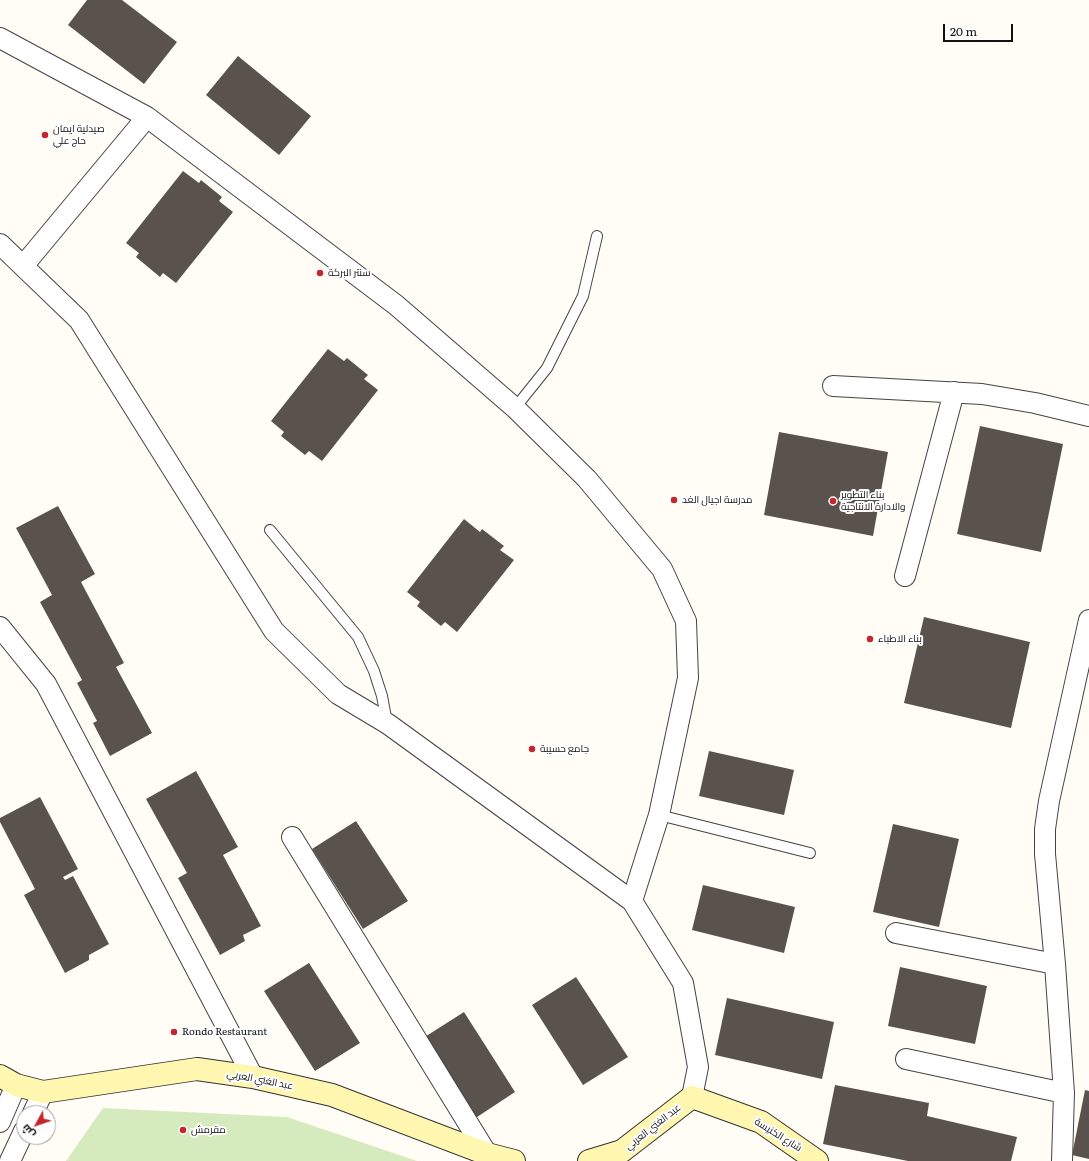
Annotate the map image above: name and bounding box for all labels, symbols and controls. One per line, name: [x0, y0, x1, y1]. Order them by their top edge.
scale bar: [945, 16, 1015, 42]
text: 20 m: [950, 22, 977, 40]
place label: صيدلية ايمان حاج علي: [53, 123, 105, 146]
marker: صيدلية ايمان حاج علي: [40, 130, 50, 140]
place label: سنتر البركة: [328, 267, 371, 279]
marker: سنتر البركة: [315, 268, 325, 278]
place label: بناء التطوير والادارة الانتاجية: [841, 489, 906, 512]
place label: مدرسة اجيال الغد: [682, 494, 752, 506]
marker: مدرسة اجيال الغد: [669, 495, 679, 505]
marker: بناء التطوير والادارة الانتاجية: [828, 496, 838, 506]
place label: بناء الاطباء: [878, 633, 922, 645]
marker: بناء الاطباء: [865, 634, 875, 644]
place label: جامع حسيبة: [540, 743, 589, 755]
marker: جامع حسيبة: [527, 744, 537, 754]
place label: Rondo Restaurant: [182, 1026, 267, 1038]
marker: Rondo Restaurant: [169, 1027, 179, 1037]
street label: عبد الغني العربي: [226, 1068, 294, 1092]
street label: عبد الغني العربي: [623, 1102, 683, 1152]
north arrow: [16, 1105, 56, 1145]
street label: شارع الكنيسة: [752, 1116, 804, 1154]
text: ش: [17, 1122, 38, 1143]
place label: مقرمش: [191, 1124, 226, 1136]
marker: مقرمش: [178, 1125, 188, 1135]

